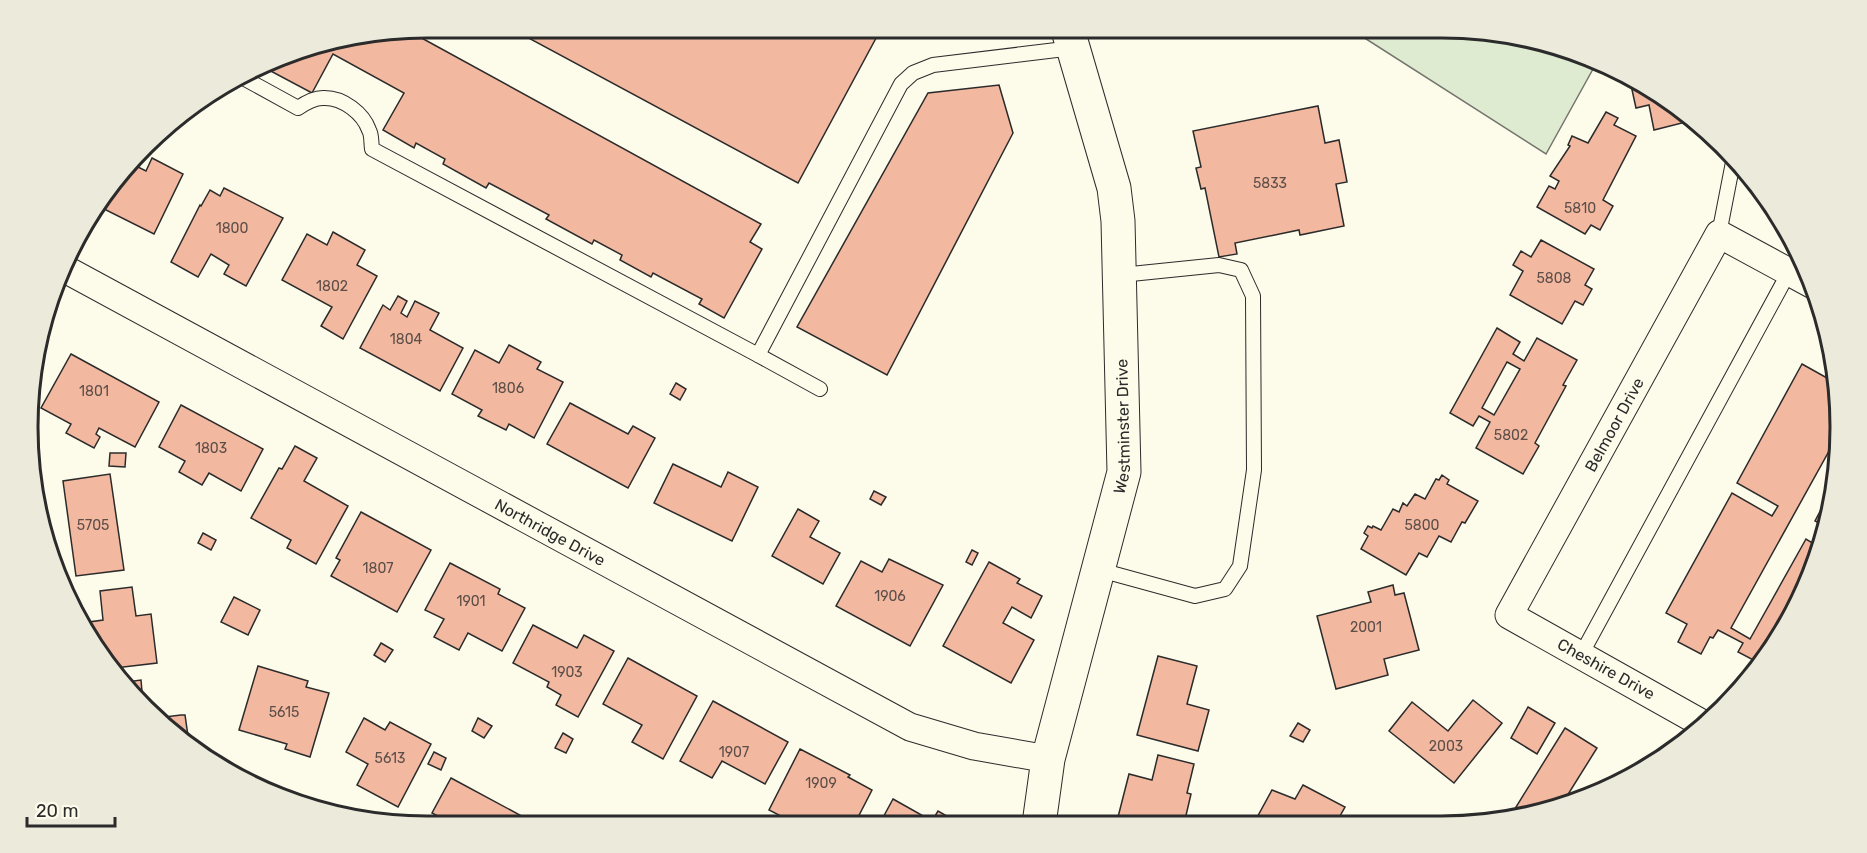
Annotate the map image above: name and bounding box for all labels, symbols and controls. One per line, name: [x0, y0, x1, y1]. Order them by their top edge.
house number: 5833: [1253, 175, 1287, 192]
house number: 5810: [1564, 200, 1596, 217]
house number: 1800: [216, 220, 248, 237]
house number: 5808: [1536, 270, 1572, 287]
house number: 1802: [316, 278, 348, 295]
house number: 1804: [390, 331, 423, 348]
street label: Westminster Drive: [1109, 359, 1134, 496]
street label: Belmoor Drive: [1580, 374, 1648, 475]
house number: 1806: [492, 380, 524, 397]
house number: 1801: [79, 383, 109, 400]
house number: 5802: [1494, 427, 1528, 444]
house number: 1803: [195, 440, 227, 457]
street label: Northridge Drive: [492, 494, 609, 570]
house number: 5705: [77, 517, 109, 534]
house number: 5800: [1405, 517, 1440, 534]
house number: 1807: [363, 560, 393, 577]
house number: 1906: [874, 588, 906, 605]
house number: 1901: [456, 593, 486, 610]
house number: 2001: [1350, 619, 1382, 636]
street label: Cheshire Drive: [1554, 634, 1658, 704]
house number: 1903: [551, 664, 583, 681]
house number: 5615: [269, 704, 299, 721]
house number: 2003: [1429, 738, 1463, 755]
house number: 1907: [719, 744, 749, 761]
house number: 5613: [375, 750, 405, 767]
house number: 1909: [805, 775, 837, 792]
scale bar: [27, 790, 116, 828]
text: 20 m: [36, 800, 78, 822]

